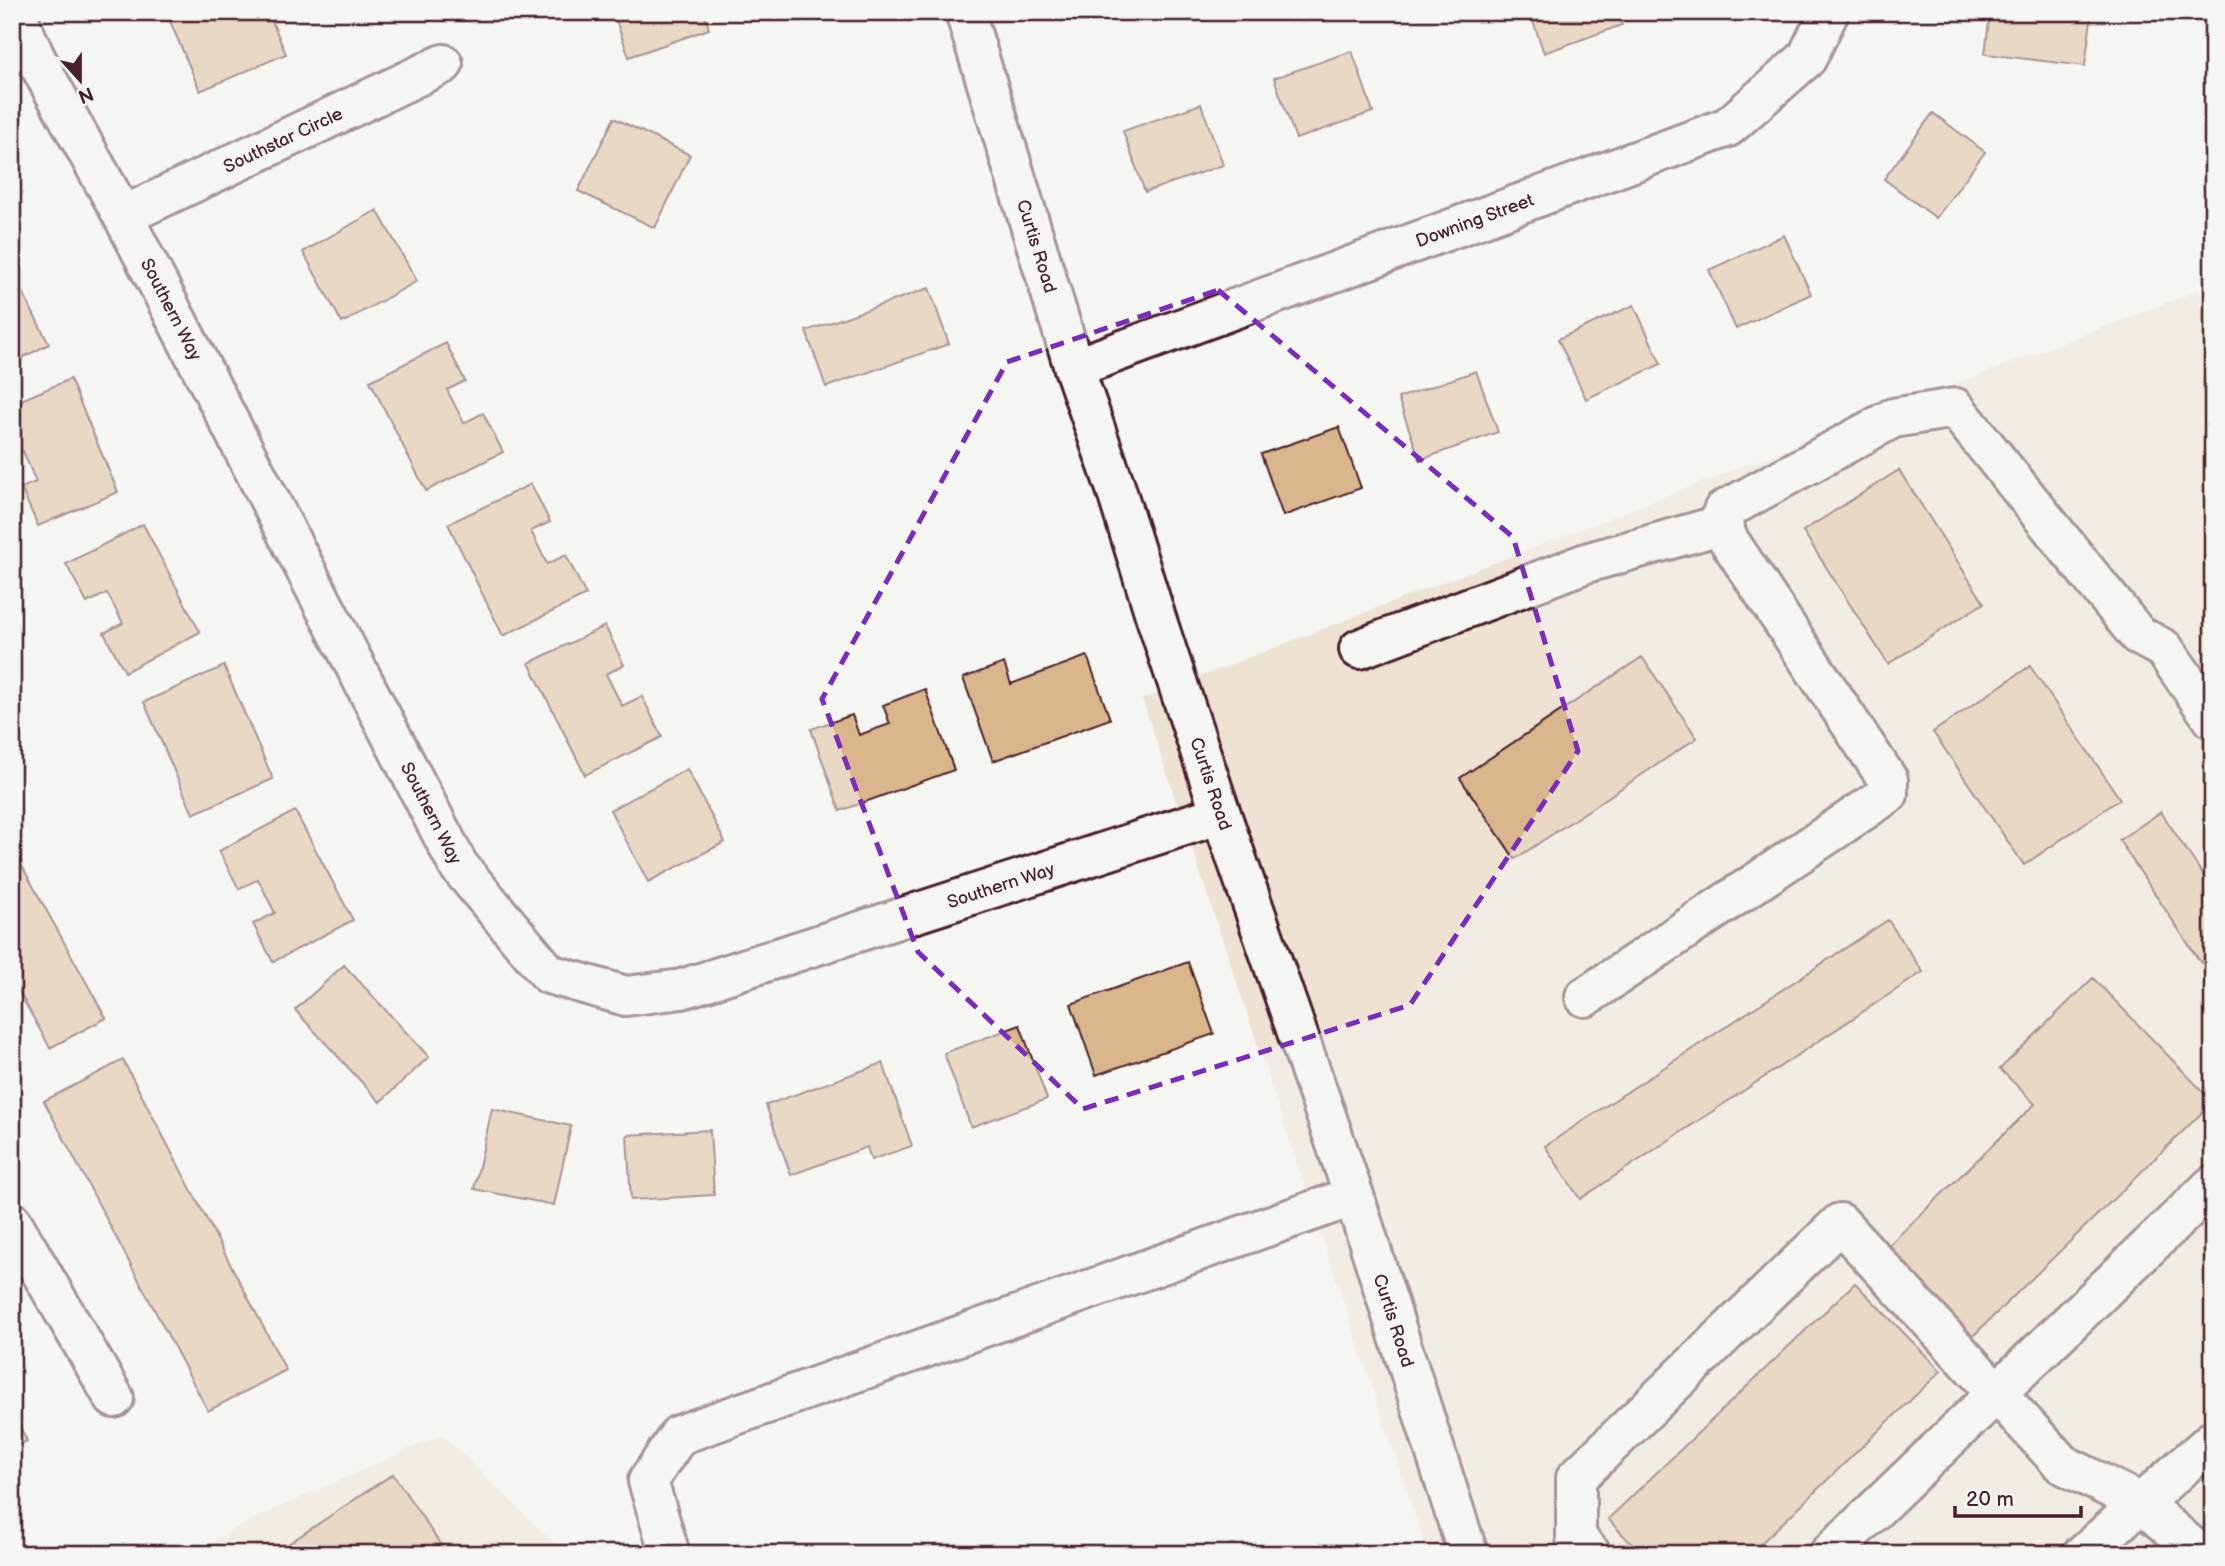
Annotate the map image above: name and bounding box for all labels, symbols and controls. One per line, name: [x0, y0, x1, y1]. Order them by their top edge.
north arrow: [46, 46, 116, 116]
text: N: [75, 81, 96, 108]
street label: Southstar Circle: [220, 103, 346, 178]
street label: Downing Street: [1413, 189, 1537, 252]
street label: Curtis Road: [1012, 197, 1060, 296]
street label: Southern Way: [136, 255, 206, 365]
street label: Curtis Road: [1185, 735, 1236, 833]
street label: Southern Way: [396, 759, 466, 869]
street label: Southern Way: [945, 858, 1058, 913]
street label: Curtis Road: [1368, 1271, 1418, 1370]
scale bar: [1955, 1475, 2082, 1519]
text: 20 m: [1966, 1487, 2014, 1512]

